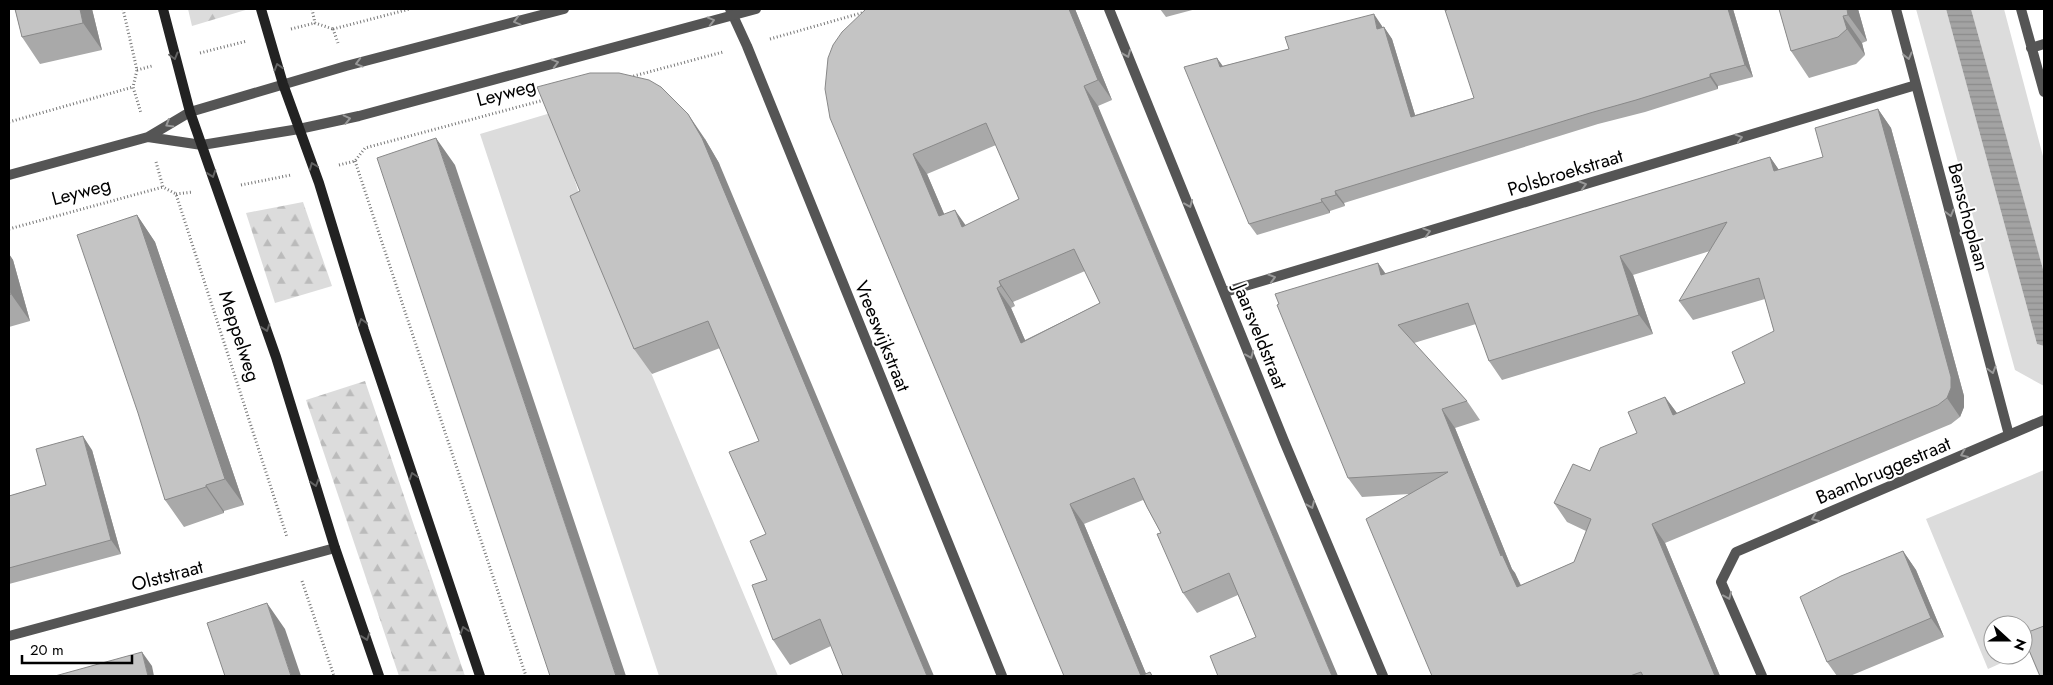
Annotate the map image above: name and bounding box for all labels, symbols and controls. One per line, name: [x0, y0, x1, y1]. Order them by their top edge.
one-way arrow: [512, 15, 521, 26]
one-way arrow: [707, 16, 716, 27]
one-way arrow: [1121, 49, 1132, 58]
one-way arrow: [1902, 51, 1913, 60]
one-way arrow: [169, 52, 179, 60]
one-way arrow: [356, 57, 364, 67]
one-way arrow: [550, 58, 559, 69]
one-way arrow: [273, 63, 283, 71]
street label: Leyweg: [474, 72, 539, 113]
one-way arrow: [342, 114, 351, 124]
one-way arrow: [165, 118, 174, 128]
one-way arrow: [1734, 134, 1742, 144]
street label: Polsbroekstraat: [1504, 142, 1627, 203]
street label: Benschoplaan: [1941, 160, 1996, 274]
one-way arrow: [309, 163, 319, 171]
one-way arrow: [206, 170, 216, 178]
street label: Leyweg: [49, 171, 114, 212]
one-way arrow: [1578, 181, 1587, 191]
one-way arrow: [1183, 199, 1193, 208]
one-way arrow: [1944, 208, 1954, 217]
one-way arrow: [1423, 227, 1431, 237]
one-way arrow: [1267, 274, 1275, 284]
street label: Vreeswijkstraat: [848, 277, 917, 396]
street label: Jaarsveldstraat: [1226, 277, 1294, 393]
street label: Meppelweg: [212, 287, 267, 385]
one-way arrow: [357, 318, 367, 326]
one-way arrow: [260, 323, 270, 331]
one-way arrow: [1244, 350, 1254, 359]
one-way arrow: [1986, 365, 1996, 374]
street label: Baambruggestraat: [1812, 430, 1955, 511]
one-way arrow: [1960, 448, 1969, 459]
one-way arrow: [409, 472, 419, 481]
one-way arrow: [309, 478, 319, 486]
one-way arrow: [1305, 500, 1315, 509]
one-way arrow: [1811, 512, 1820, 523]
street label: Olststraat: [128, 553, 206, 598]
one-way arrow: [1721, 591, 1732, 600]
north arrow: [1983, 615, 2033, 665]
one-way arrow: [460, 626, 470, 635]
scale bar: [22, 632, 132, 664]
one-way arrow: [360, 632, 370, 641]
text: N: [2009, 636, 2031, 653]
text: 20 m: [30, 639, 64, 661]

